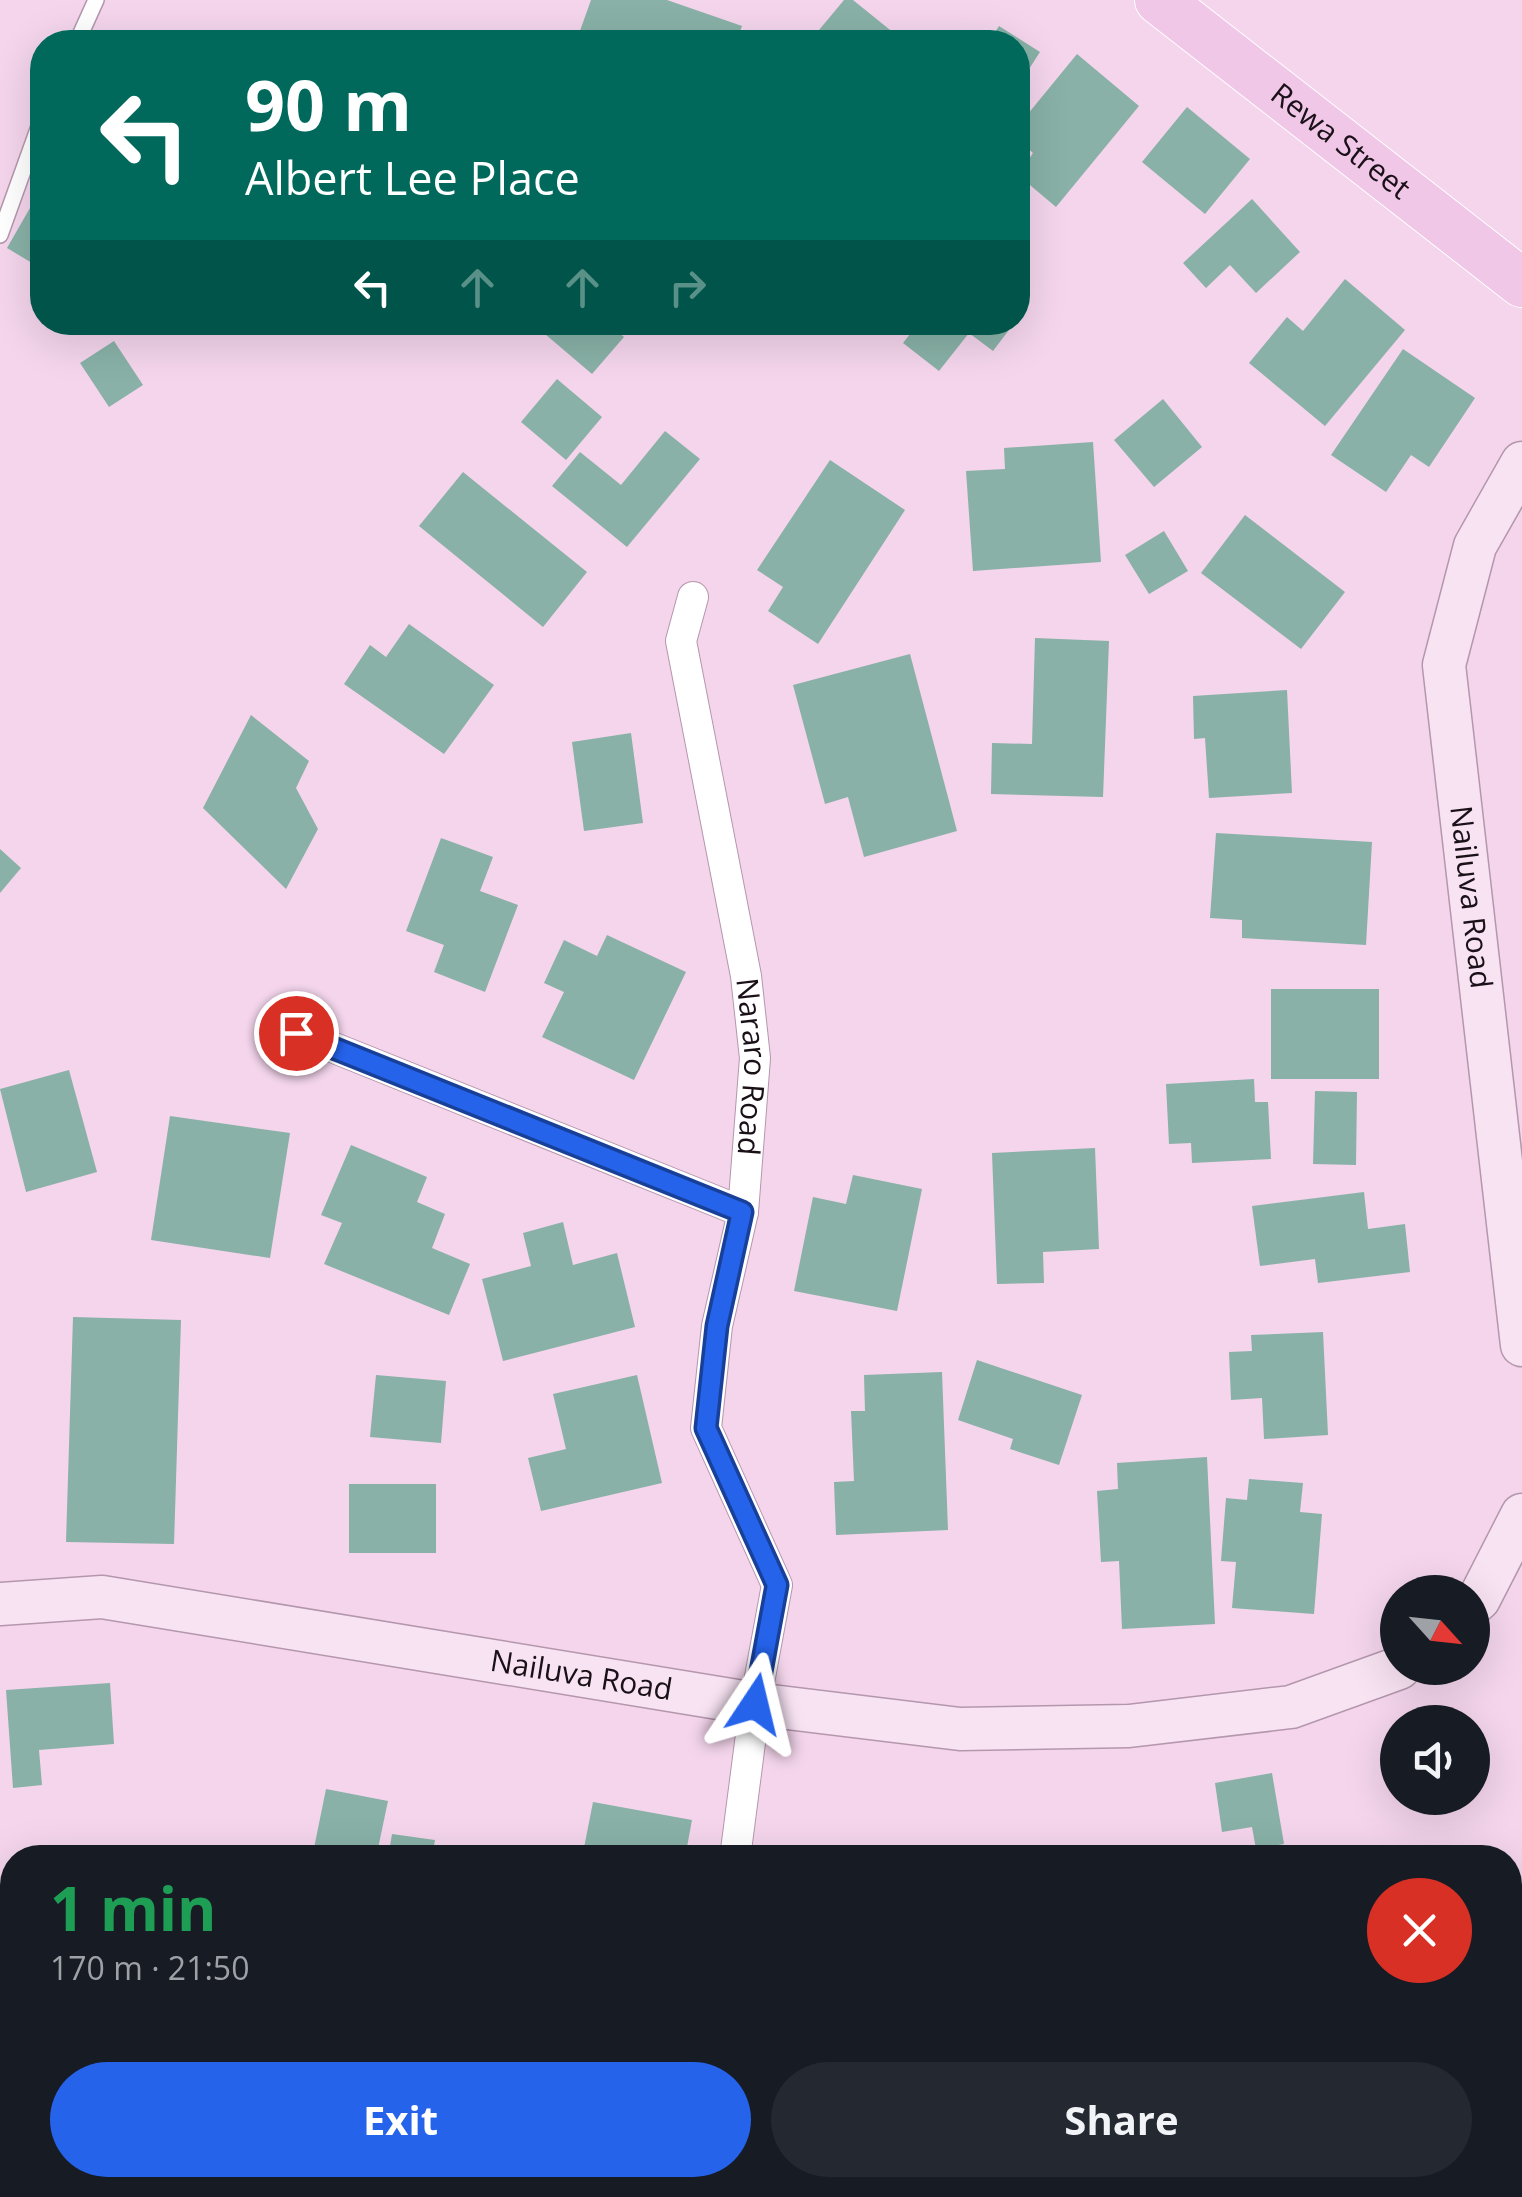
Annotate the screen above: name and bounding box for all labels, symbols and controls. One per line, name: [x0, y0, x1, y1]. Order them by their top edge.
text: 90 m: [245, 56, 412, 152]
icon: left: [80, 70, 210, 200]
street label: Rewa Street: [1263, 73, 1420, 208]
text: Albert Lee Place: [245, 147, 580, 208]
icon: left: [345, 260, 400, 315]
icon: ahead: [450, 260, 505, 315]
icon: ahead: [555, 260, 610, 315]
icon: right: [660, 260, 715, 315]
street label: Nailuva Road: [1441, 803, 1503, 991]
street label: Nararo Road: [727, 976, 777, 1157]
pin: [254, 991, 339, 1076]
icon: arrive: [269, 1006, 324, 1061]
north arrow: [1380, 1575, 1490, 1685]
map controls: [1380, 1575, 1490, 1815]
street label: Nailuva Road: [488, 1639, 676, 1709]
position arrow: [703, 1652, 807, 1756]
button: sound: [1380, 1705, 1490, 1815]
text: 1 min: [50, 1867, 217, 1949]
button: close: [1367, 1878, 1472, 1983]
text: 170 m · 21:50: [50, 1946, 249, 1989]
button: Exit: [50, 2062, 751, 2177]
button: Share: [771, 2062, 1472, 2177]

